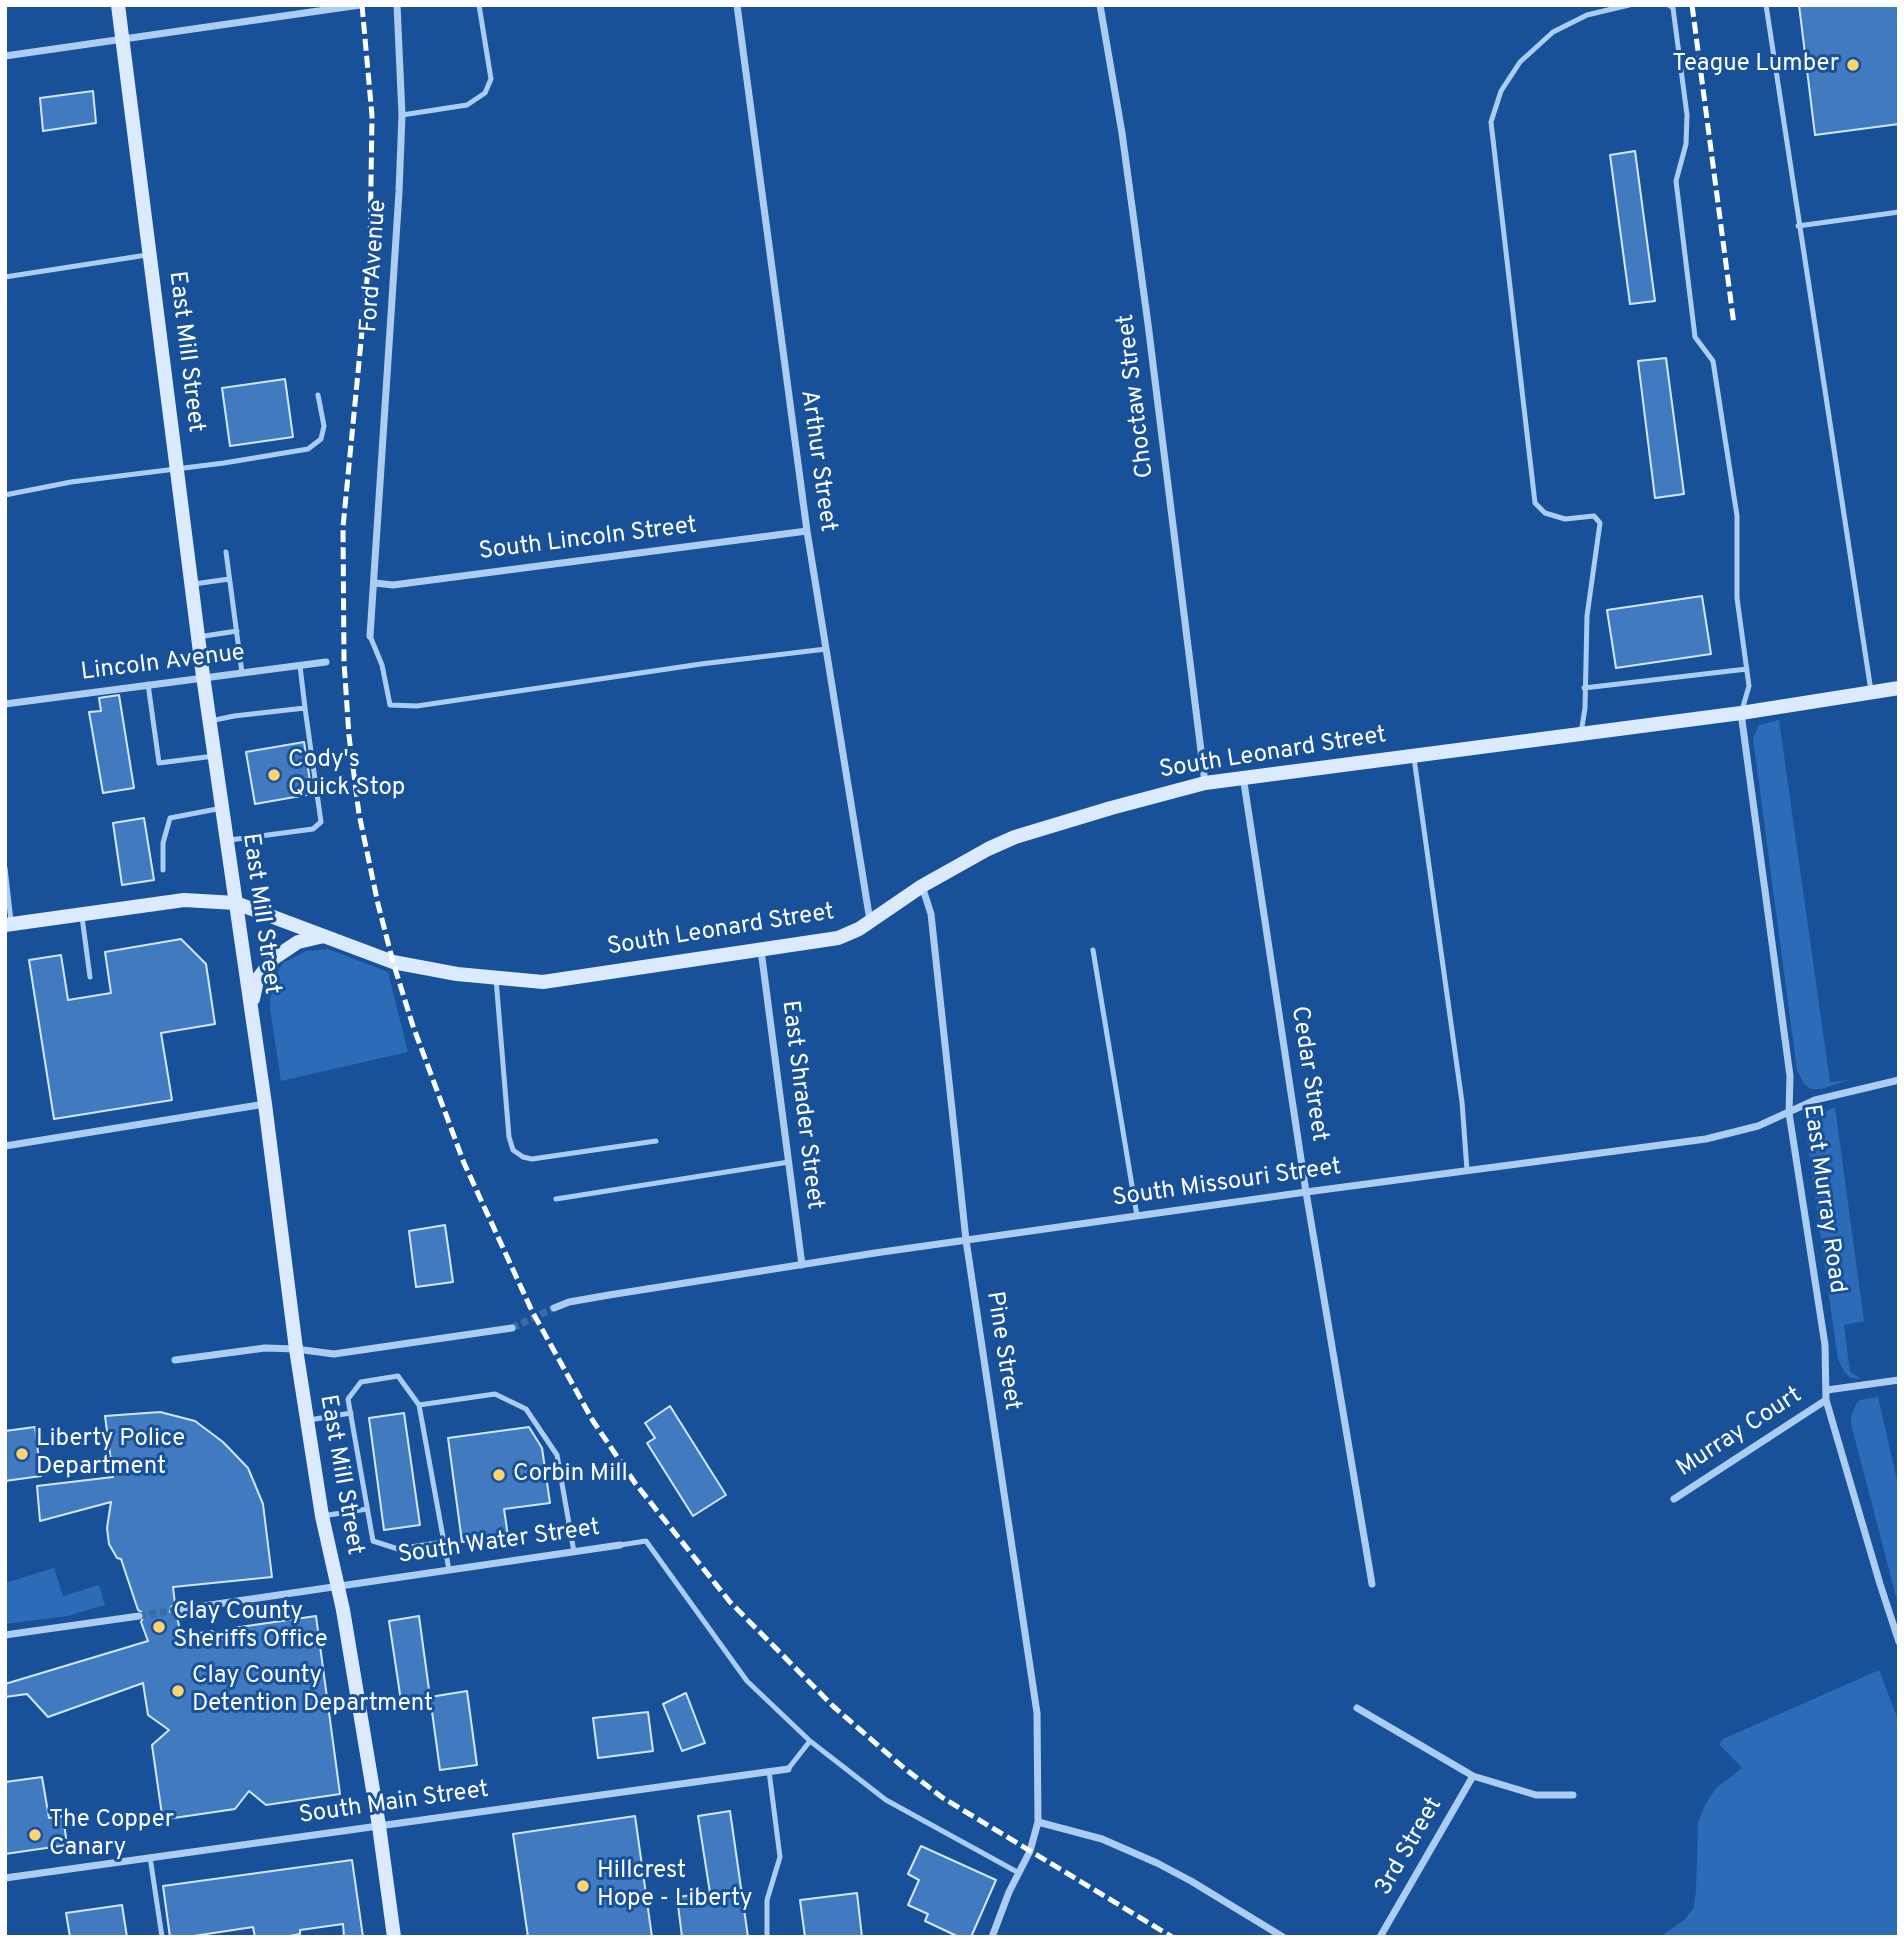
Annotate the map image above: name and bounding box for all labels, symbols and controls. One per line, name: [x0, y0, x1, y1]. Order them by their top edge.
place label: Teague Lumber: [1672, 51, 1839, 79]
marker: Teague Lumber: [1845, 57, 1861, 73]
street label: Ford Avenue: [356, 199, 394, 333]
street label: East Mill Street: [161, 270, 209, 434]
street label: Choctaw Street: [1113, 312, 1161, 480]
street label: Arthur Street: [793, 388, 841, 534]
street label: South Lincoln Street: [478, 512, 698, 568]
street label: Lincoln Avenue: [80, 640, 246, 688]
street label: South Leonard Street: [1158, 722, 1388, 786]
place label: Cody's Quick Stop: [288, 747, 405, 803]
marker: Cody's Quick Stop: [266, 767, 282, 783]
street label: East Mill Street: [234, 832, 286, 996]
street label: South Leonard Street: [606, 899, 836, 963]
street label: East Shrader Street: [774, 999, 828, 1211]
street label: Cedar Street: [1283, 1004, 1333, 1144]
street label: East Murray Road: [1796, 1103, 1850, 1295]
street label: South Missouri Street: [1111, 1154, 1343, 1214]
street label: Pine Street: [978, 1290, 1026, 1412]
street label: Murray Court: [1672, 1382, 1808, 1484]
street label: East Mill Street: [312, 1393, 368, 1557]
place label: Liberty Police Department: [36, 1426, 185, 1482]
marker: Liberty Police Department: [14, 1446, 30, 1462]
place label: Corbin Mill: [513, 1461, 628, 1489]
marker: Corbin Mill: [491, 1467, 507, 1483]
street label: South Water Street: [396, 1515, 602, 1571]
place label: Clay County Sheriffs Office: [173, 1599, 328, 1655]
marker: Clay County Sheriffs Office: [151, 1619, 167, 1635]
place label: Clay County Detention Department: [192, 1663, 433, 1719]
marker: Clay County Detention Department: [170, 1683, 186, 1699]
street label: South Main Street: [297, 1776, 491, 1832]
street label: 3rd Street: [1370, 1793, 1450, 1901]
place label: The Copper Canary: [49, 1807, 174, 1863]
marker: The Copper Canary: [27, 1827, 43, 1843]
place label: Hillcrest Hope - Liberty: [597, 1858, 752, 1914]
marker: Hillcrest Hope - Liberty: [575, 1878, 591, 1894]

